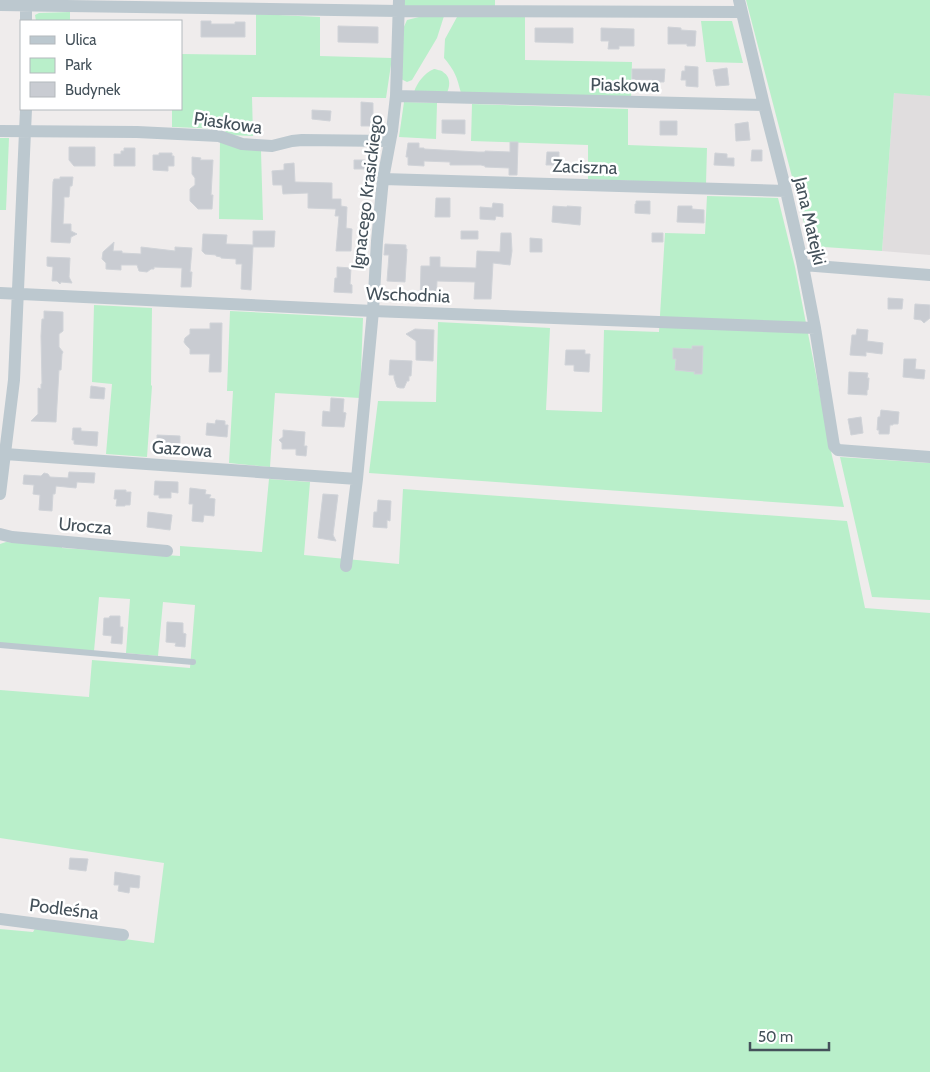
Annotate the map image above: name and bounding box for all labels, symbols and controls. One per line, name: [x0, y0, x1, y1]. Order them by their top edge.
legend: [20, 20, 182, 110]
text: Ulica: [65, 31, 97, 49]
text: Park: [65, 56, 92, 74]
street label: Piaskowa: [590, 73, 660, 97]
text: Budynek: [65, 81, 121, 99]
street label: Piaskowa: [192, 107, 264, 139]
street label: Ignacego Krasickiego: [347, 113, 387, 271]
street label: Zaciszna: [552, 155, 618, 179]
street label: Jana Matejki: [789, 174, 831, 267]
street label: Wschodnia: [366, 283, 451, 307]
street label: Gazowa: [151, 436, 213, 462]
street label: Urocza: [57, 513, 113, 539]
street label: Podleśna: [28, 894, 100, 924]
scale bar: [750, 1020, 829, 1052]
text: 50 m: [758, 1028, 793, 1046]

